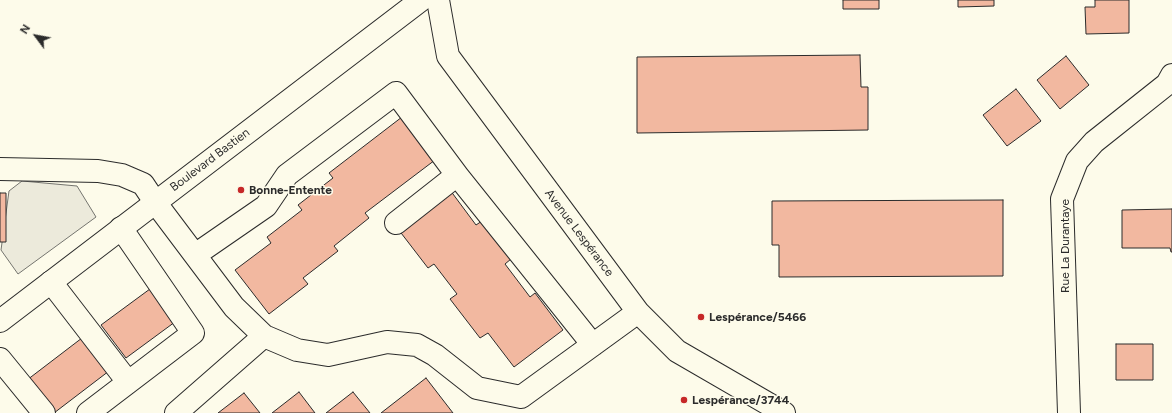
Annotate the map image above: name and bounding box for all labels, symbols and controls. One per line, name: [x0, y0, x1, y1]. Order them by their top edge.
north arrow: [16, 16, 56, 56]
text: N: [18, 22, 33, 36]
street label: Boulevard Bastien: [167, 125, 253, 195]
place label: Bonne-Entente: [249, 183, 332, 197]
marker: Bonne-Entente: [236, 185, 246, 195]
street label: Avenue Lespérance: [542, 187, 616, 279]
street label: Rue La Durantaye: [1058, 199, 1072, 293]
place label: Lespérance/5466: [709, 310, 806, 324]
marker: Lespérance/5466: [696, 312, 706, 322]
place label: Lespérance/3744: [692, 393, 789, 407]
marker: Lespérance/3744: [679, 395, 689, 405]

